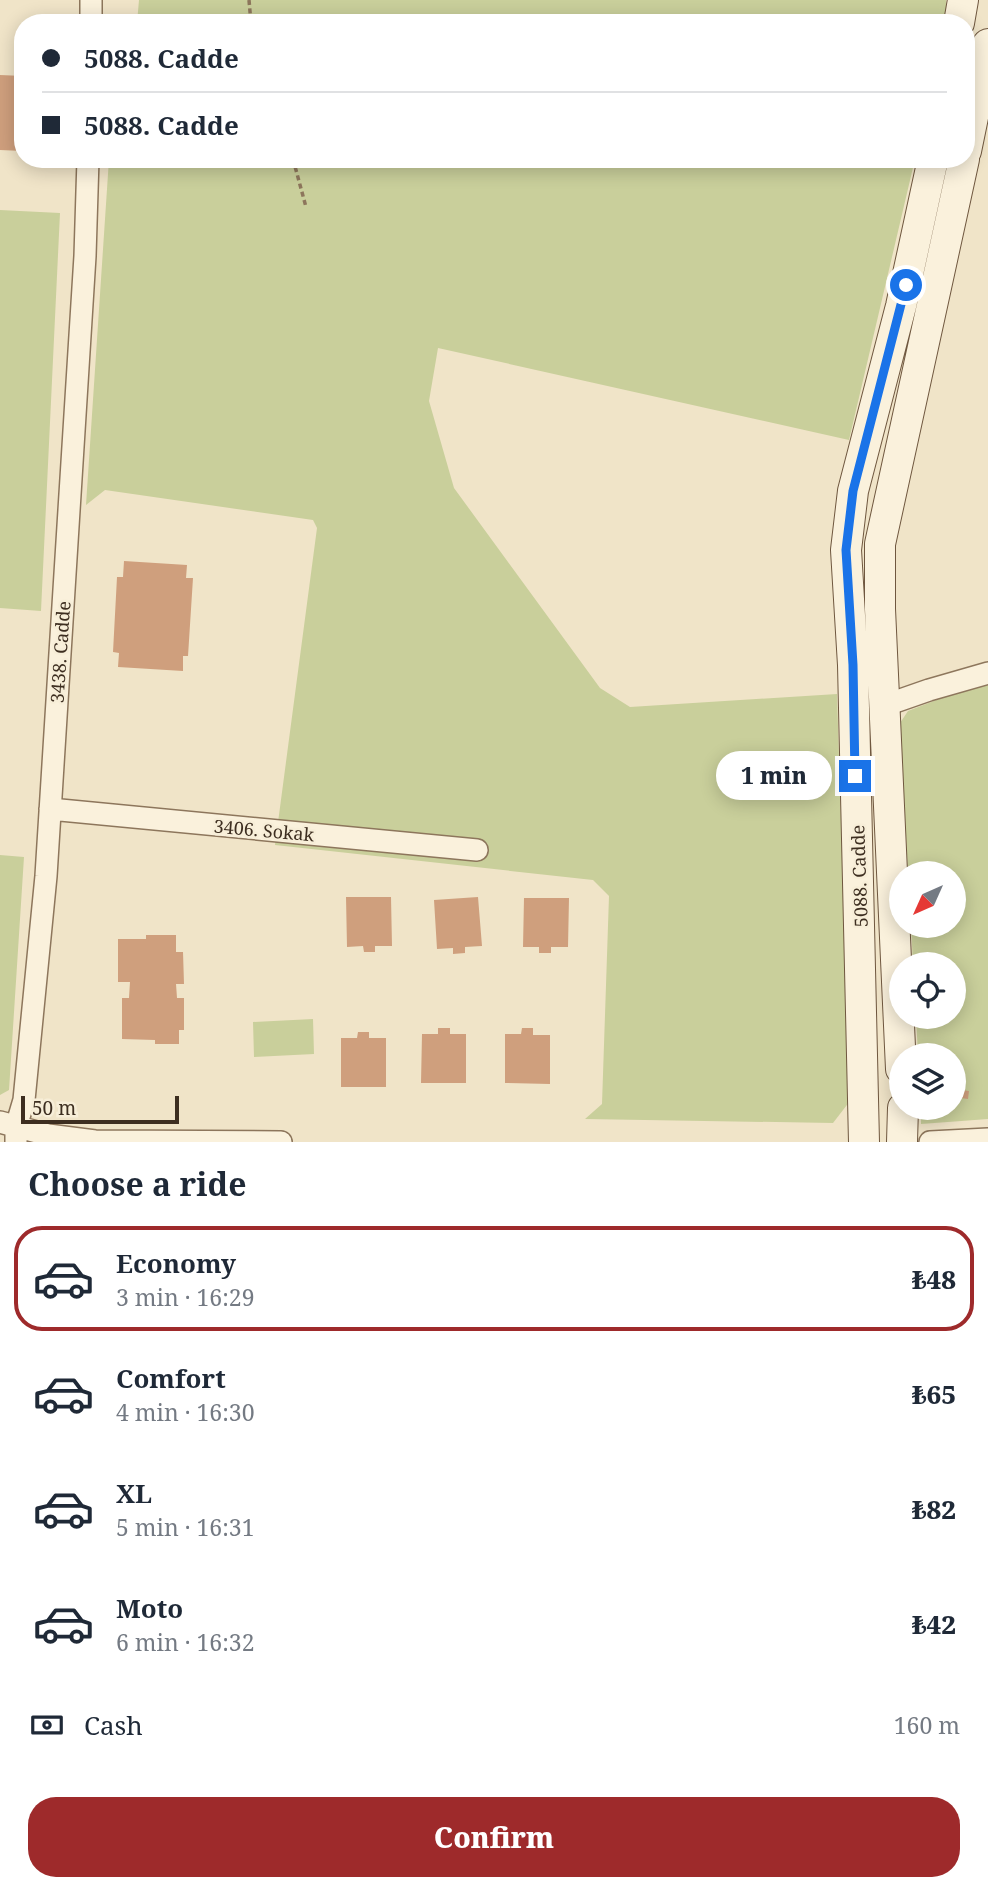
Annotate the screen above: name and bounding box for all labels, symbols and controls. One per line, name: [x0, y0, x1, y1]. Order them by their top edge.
text: 5088. Cadde: [84, 40, 239, 76]
text: 5088. Cadde: [84, 107, 239, 143]
route start: [890, 269, 922, 301]
street label: 3438. Cadde: [44, 600, 76, 704]
callout: 1 min: [715, 752, 830, 800]
text: 1 min: [741, 759, 807, 791]
route end: [839, 760, 871, 792]
street label: 3406. Sokak: [213, 814, 316, 846]
street label: 5088. Cadde: [845, 824, 873, 928]
north arrow: [889, 861, 966, 938]
map controls: [889, 861, 966, 1120]
button: locate: [889, 952, 966, 1029]
button: layers: [889, 1043, 966, 1120]
scale bar: [21, 1093, 178, 1125]
text: 50 m: [32, 1095, 76, 1121]
text: Choose a ride: [28, 1162, 247, 1205]
text: Economy: [116, 1245, 236, 1281]
icon: car: [32, 1247, 95, 1310]
text: ₺48: [912, 1261, 956, 1297]
text: 3 min · 16:29: [116, 1281, 254, 1313]
text: Comfort: [116, 1360, 226, 1396]
icon: car: [32, 1362, 95, 1425]
text: ₺65: [912, 1376, 956, 1412]
text: 4 min · 16:30: [116, 1396, 254, 1428]
text: XL: [116, 1475, 152, 1511]
icon: car: [32, 1477, 95, 1540]
text: ₺82: [912, 1491, 956, 1527]
text: 5 min · 16:31: [116, 1511, 254, 1543]
text: Moto: [116, 1590, 183, 1626]
icon: car: [32, 1592, 95, 1655]
text: ₺42: [912, 1606, 956, 1642]
text: 6 min · 16:32: [116, 1626, 254, 1658]
icon: cash: [28, 1706, 66, 1744]
text: Cash: [84, 1707, 143, 1743]
text: 160 m: [894, 1709, 960, 1741]
button: Confirm: [28, 1797, 960, 1877]

